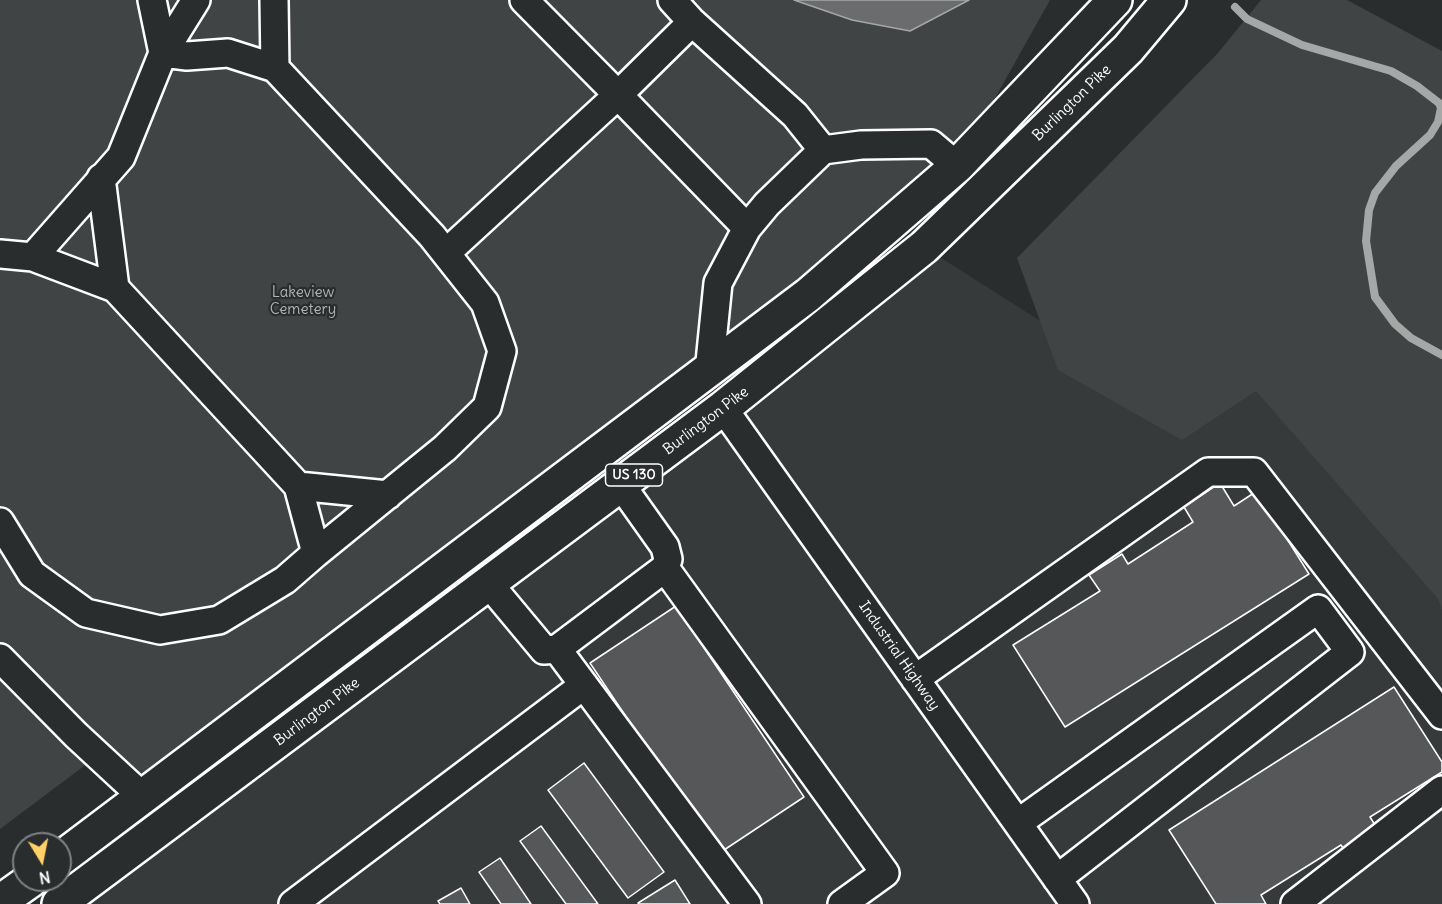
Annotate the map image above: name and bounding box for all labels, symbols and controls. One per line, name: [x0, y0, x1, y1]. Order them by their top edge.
street label: Burlington Pike: [1029, 61, 1115, 145]
park label: Lakeview Cemetery: [270, 284, 336, 319]
street label: Burlington Pike: [660, 383, 752, 459]
road number: US 130: [606, 464, 662, 486]
street label: Industrial Highway: [855, 598, 943, 714]
street label: Burlington Pike: [271, 674, 363, 750]
north arrow: [12, 832, 72, 892]
text: N: [38, 867, 52, 889]

